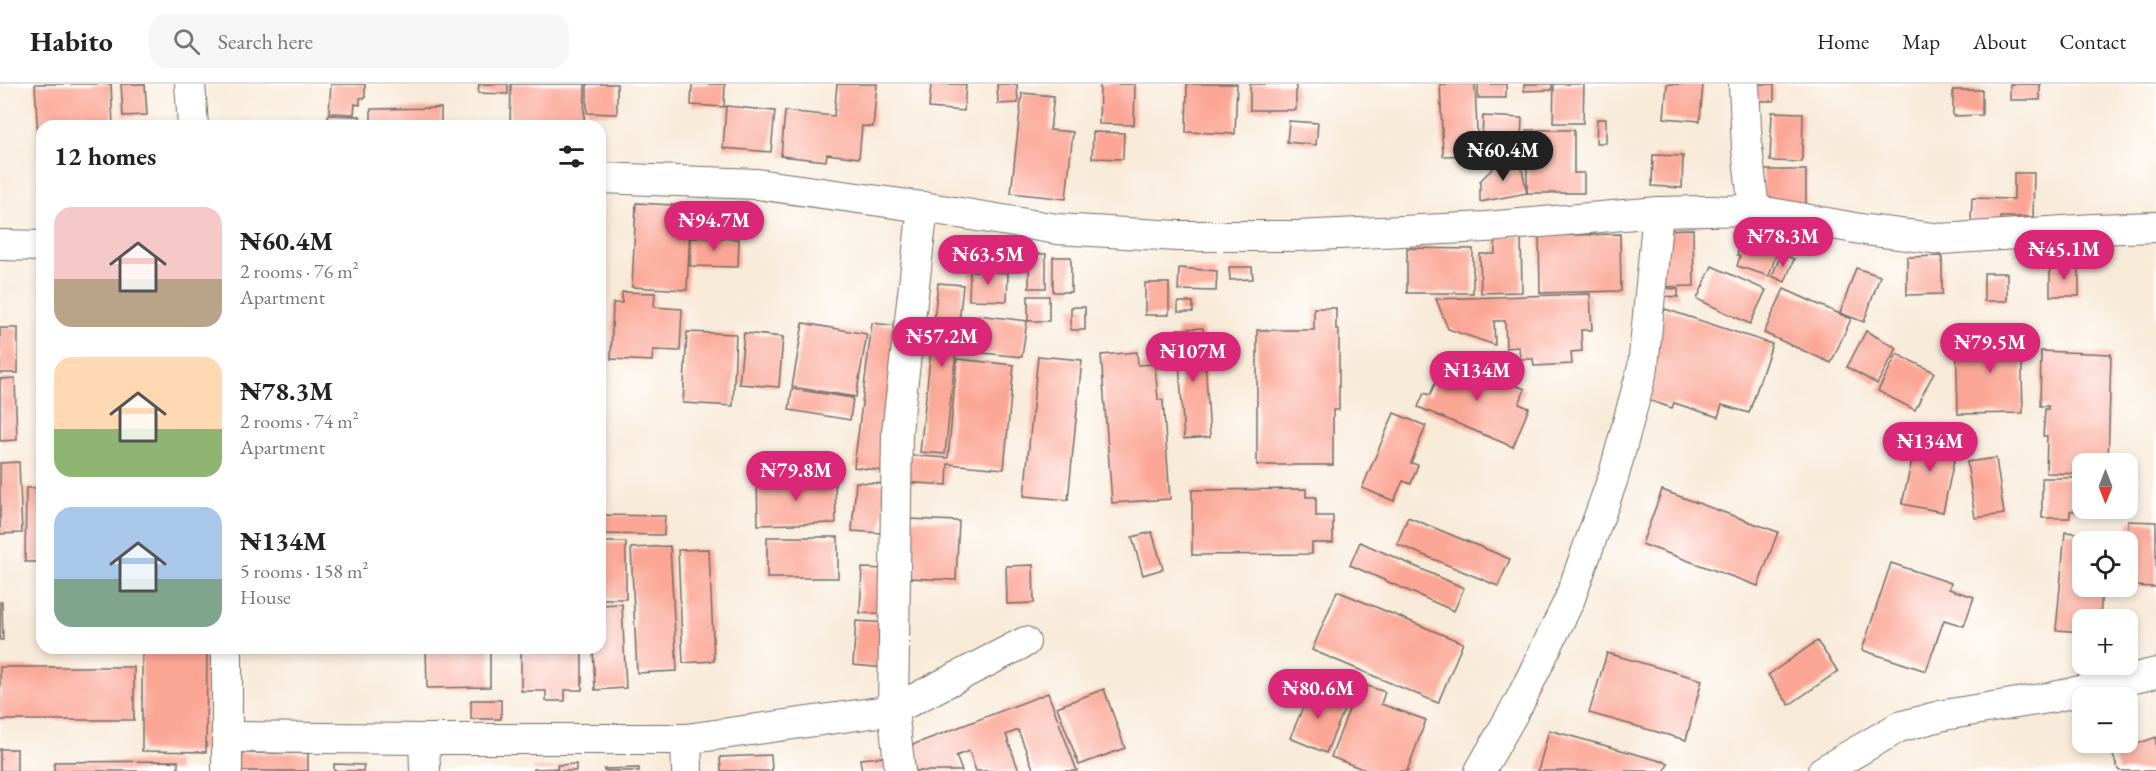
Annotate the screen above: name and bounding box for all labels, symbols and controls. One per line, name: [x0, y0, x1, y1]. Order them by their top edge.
search box: [149, 14, 569, 68]
text: Habito: [30, 23, 113, 59]
icon: search: [170, 25, 203, 58]
text: Search here: [218, 27, 313, 56]
text: Home: [1817, 28, 1869, 55]
text: Map: [1902, 28, 1940, 55]
text: About: [1973, 28, 2026, 55]
text: Contact: [2059, 28, 2126, 55]
pin: ₦60.4M: [1454, 131, 1552, 182]
text: ₦60.4M: [1467, 137, 1539, 163]
text: 12 homes: [54, 139, 156, 173]
icon: filters: [555, 140, 588, 173]
pin: ₦94.7M: [665, 201, 763, 252]
text: ₦94.7M: [678, 207, 750, 233]
pin: ₦78.3M: [1734, 217, 1832, 268]
text: ₦78.3M: [1747, 223, 1819, 249]
text: ₦60.4M: [240, 224, 333, 258]
pin: ₦45.1M: [2015, 230, 2113, 281]
icon: home: [102, 231, 174, 303]
pin: ₦63.5M: [939, 235, 1037, 286]
text: ₦45.1M: [2028, 236, 2100, 262]
text: ₦63.5M: [952, 241, 1024, 267]
text: 2 rooms · 76 m²: [240, 258, 359, 284]
text: Apartment: [240, 284, 325, 310]
pin: ₦57.2M: [893, 317, 991, 368]
text: ₦57.2M: [906, 323, 978, 349]
pin: ₦79.5M: [1941, 323, 2039, 374]
text: ₦79.5M: [1954, 329, 2026, 355]
pin: ₦107M: [1151, 332, 1235, 383]
text: ₦107M: [1160, 338, 1226, 364]
pin: ₦134M: [1435, 351, 1519, 402]
text: ₦134M: [1444, 357, 1510, 383]
text: ₦78.3M: [240, 374, 333, 408]
icon: home: [102, 381, 174, 453]
text: 2 rooms · 74 m²: [240, 408, 359, 434]
pin: ₦134M: [1888, 422, 1972, 473]
text: ₦134M: [1897, 428, 1963, 454]
text: Apartment: [240, 434, 325, 460]
pin: ₦79.8M: [747, 451, 845, 502]
north arrow: [2072, 453, 2138, 519]
map controls: [2072, 453, 2138, 753]
text: ₦79.8M: [760, 457, 832, 483]
text: ₦134M: [240, 524, 327, 558]
icon: home: [102, 531, 174, 603]
button: locate: [2072, 531, 2138, 597]
text: 5 rooms · 158 m²: [240, 558, 368, 584]
text: House: [240, 584, 291, 610]
button: +: [2072, 609, 2138, 675]
pin: ₦80.6M: [1269, 669, 1367, 720]
text: ₦80.6M: [1282, 675, 1354, 701]
button: −: [2072, 687, 2138, 753]

